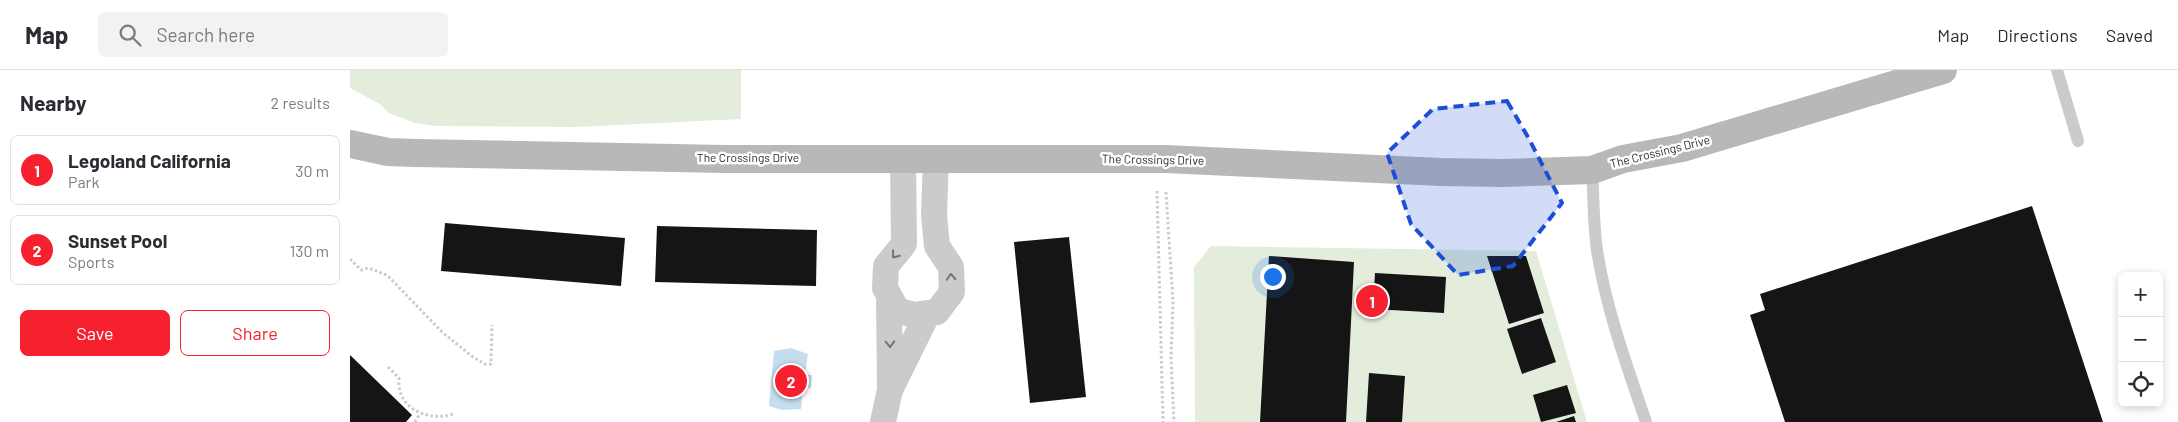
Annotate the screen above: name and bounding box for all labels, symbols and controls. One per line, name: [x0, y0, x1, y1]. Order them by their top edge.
search box: [98, 12, 448, 57]
text: Map: [25, 20, 68, 49]
icon: search: [116, 21, 144, 49]
text: Search here: [156, 23, 255, 46]
text: Map: [1937, 24, 1969, 46]
text: Directions: [1997, 24, 2078, 46]
text: Saved: [2106, 24, 2153, 46]
text: Nearby: [20, 90, 86, 115]
text: 2 results: [271, 93, 330, 112]
street label: The Crossings Drive: [1608, 132, 1711, 170]
text: Legoland California: [68, 149, 231, 172]
street label: The Crossings Drive: [697, 150, 799, 164]
street label: The Crossings Drive: [1102, 151, 1204, 167]
text: 1: [34, 161, 40, 180]
text: 30 m: [295, 161, 329, 180]
text: Park: [68, 172, 99, 191]
text: Sunset Pool: [68, 229, 167, 252]
text: 2: [33, 241, 41, 260]
text: 130 m: [290, 241, 329, 260]
one-way arrow: [893, 249, 901, 258]
text: Sports: [68, 252, 114, 271]
your location: [1260, 264, 1286, 290]
map controls: [2118, 272, 2163, 407]
button: +: [2118, 272, 2163, 317]
one-way arrow: [946, 273, 957, 281]
pin: 1: [1356, 282, 1388, 320]
button: Save: [20, 310, 170, 356]
button: Share: [180, 310, 330, 356]
button: −: [2118, 317, 2163, 362]
one-way arrow: [885, 340, 895, 348]
pin: 2: [775, 362, 807, 400]
button: locate: [2118, 362, 2163, 407]

